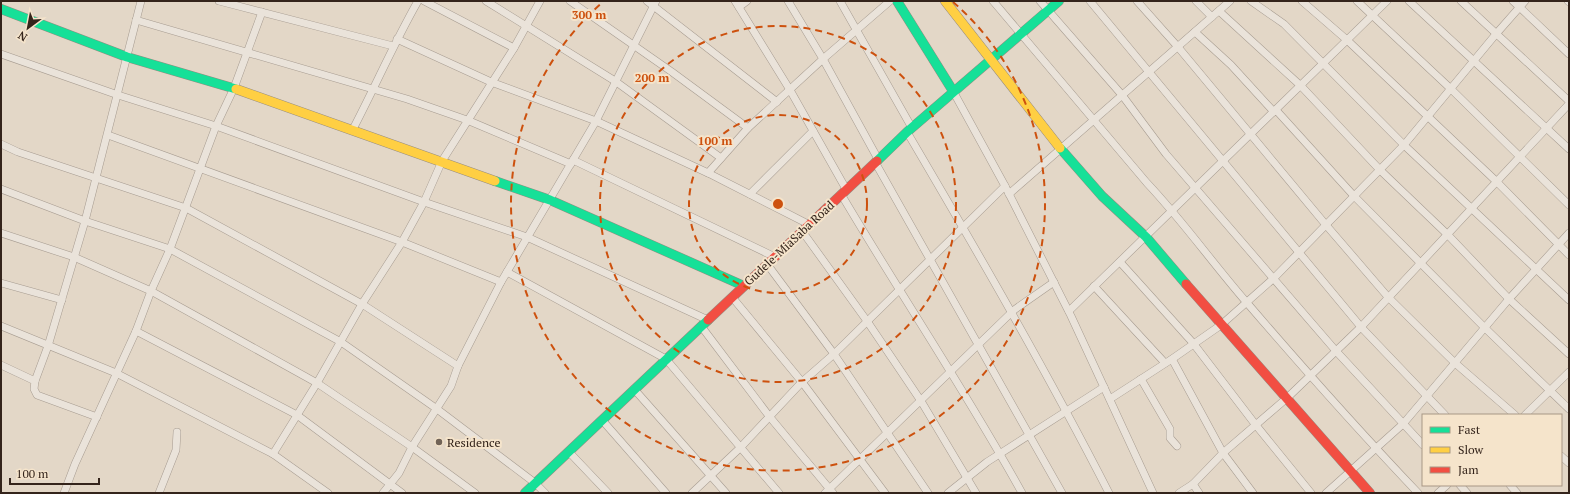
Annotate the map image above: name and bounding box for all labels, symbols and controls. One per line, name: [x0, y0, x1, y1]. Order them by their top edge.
text: 300 m: [572, 7, 606, 22]
north arrow: [8, 8, 48, 48]
text: N: [15, 28, 30, 45]
text: 200 m: [635, 70, 669, 85]
text: 100 m: [698, 133, 732, 148]
street label: Gudele-MiaSaba Road: [741, 197, 837, 289]
centre of rings: [771, 197, 785, 211]
legend: [1422, 414, 1562, 486]
text: Fast: [1458, 422, 1481, 437]
place label: Residence: [447, 435, 501, 450]
marker: Residence: [434, 437, 444, 447]
text: Slow: [1458, 442, 1484, 457]
scale bar: [10, 460, 99, 486]
text: Jam: [1458, 462, 1479, 477]
text: 100 m: [16, 466, 49, 481]

